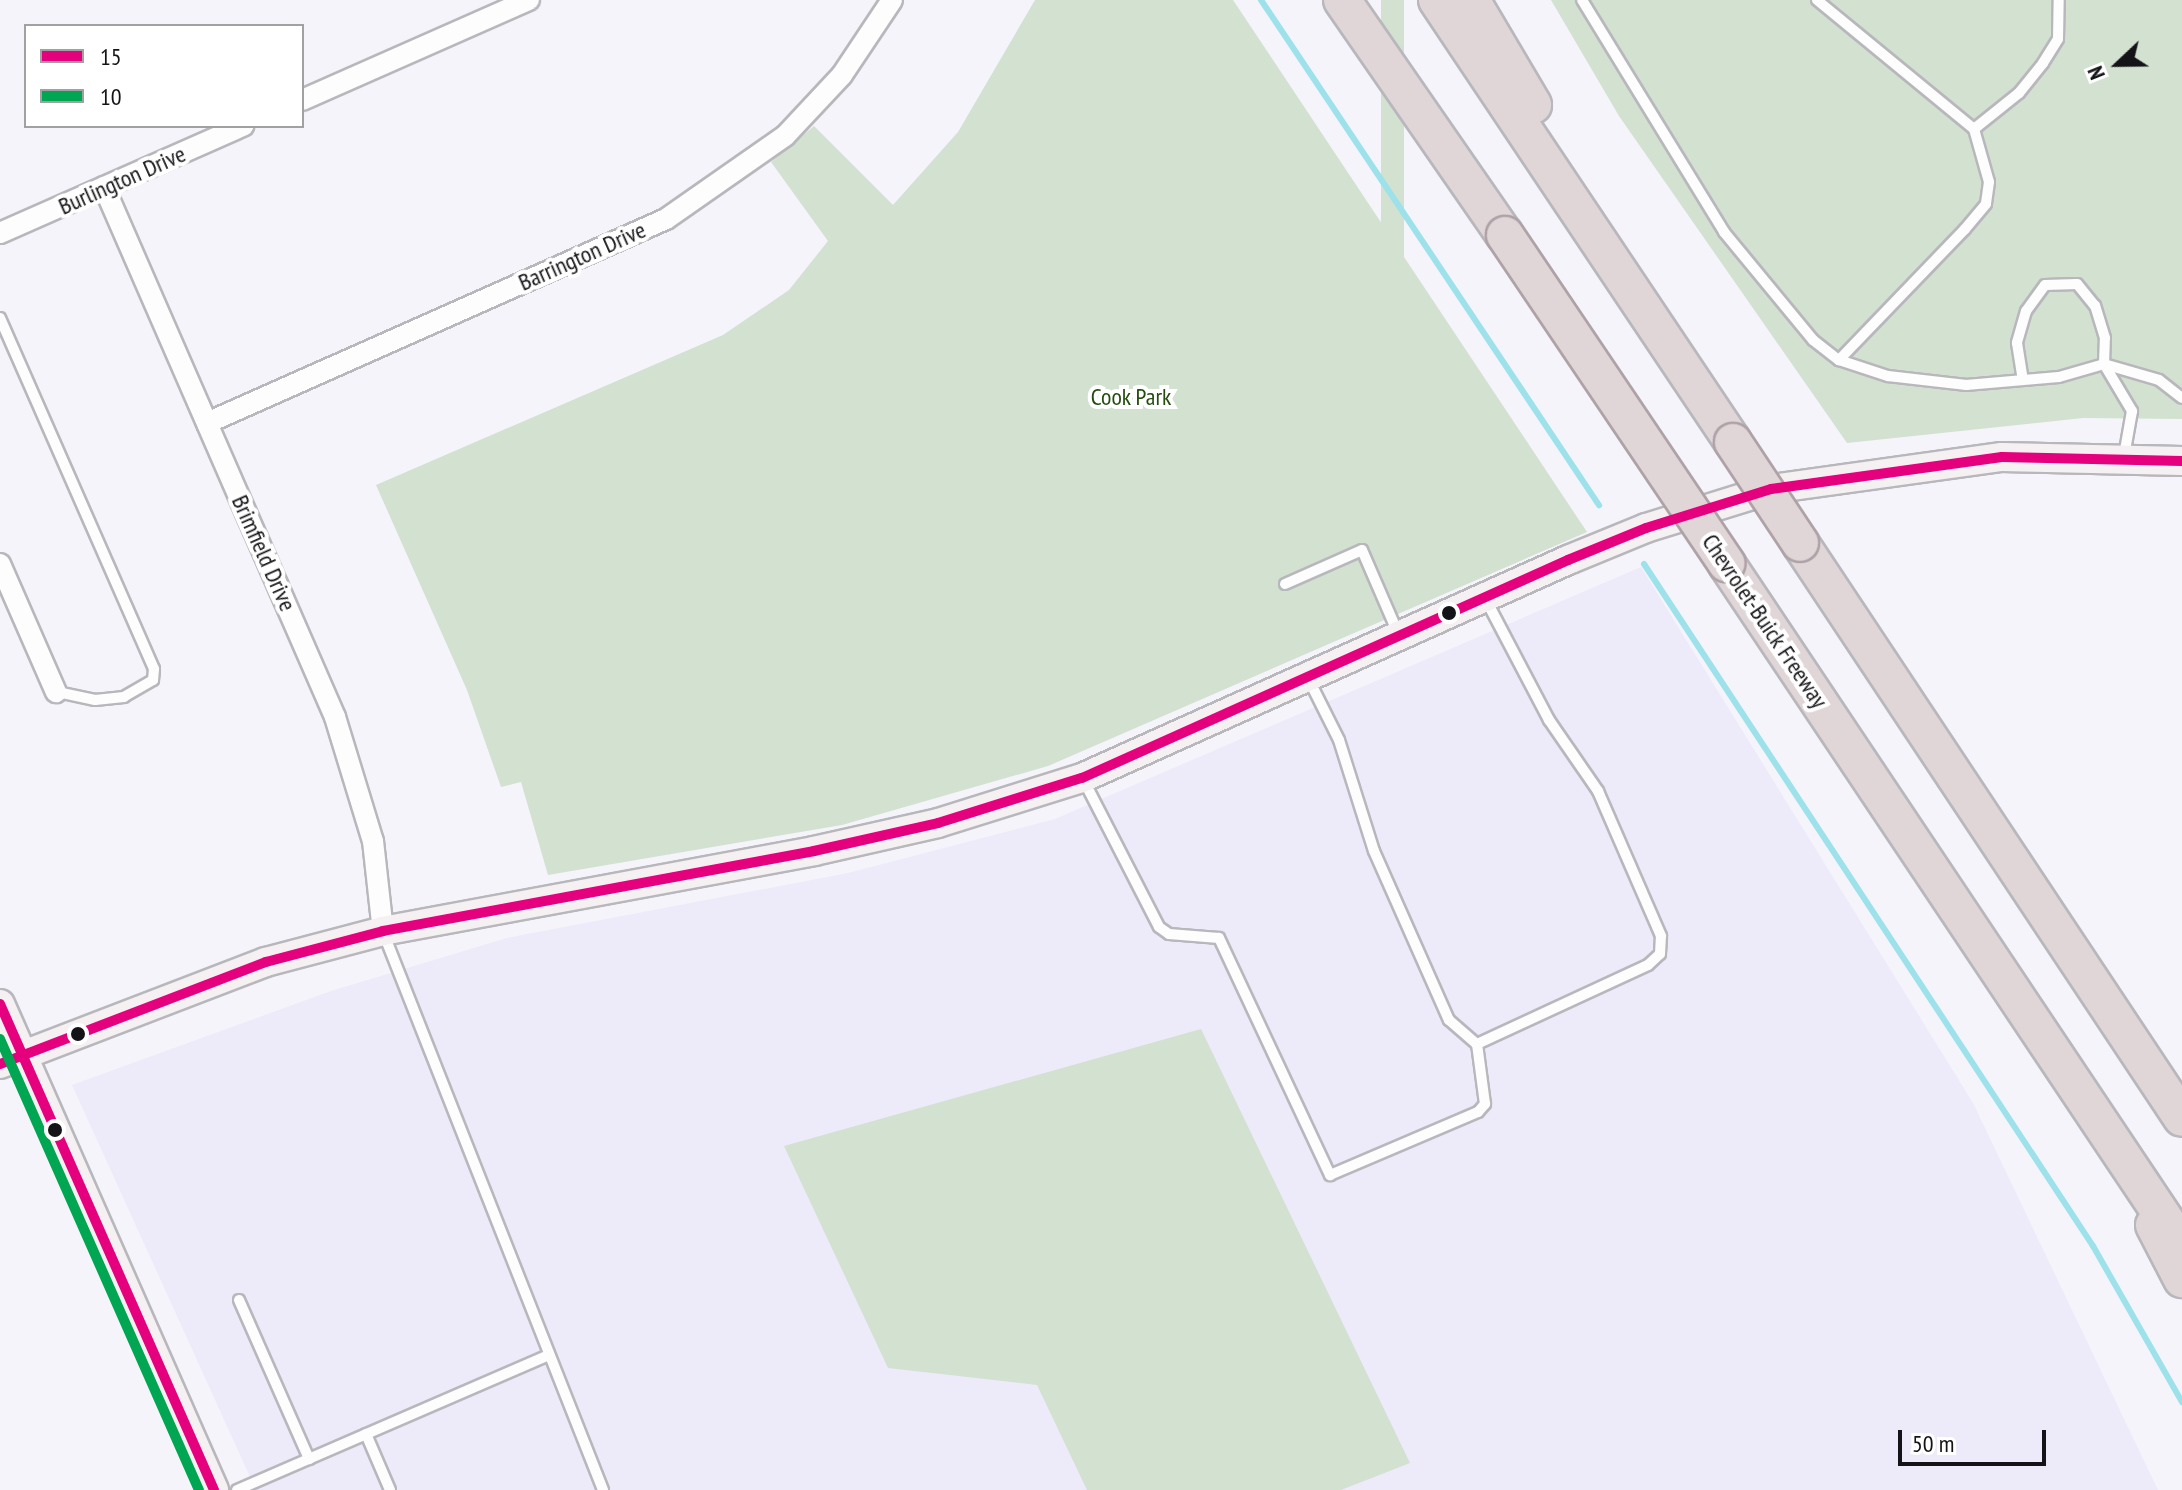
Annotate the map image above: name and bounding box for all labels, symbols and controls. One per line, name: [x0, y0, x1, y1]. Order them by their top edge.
legend: [24, 24, 304, 128]
north arrow: [2078, 24, 2158, 104]
text: 15: [100, 41, 122, 72]
text: N: [2081, 62, 2111, 84]
text: 10: [100, 81, 122, 112]
street label: Burlington Drive: [54, 139, 190, 221]
street label: Barrington Drive: [514, 215, 650, 297]
park label: Cook Park: [1090, 383, 1172, 411]
street label: Brimfield Drive: [226, 491, 302, 615]
street label: Chevrolet-Buick Freeway: [1696, 528, 1834, 714]
unlabelled marker: [1441, 605, 1457, 621]
unlabelled marker: [70, 1026, 86, 1042]
unlabelled marker: [47, 1122, 63, 1138]
scale bar: [1902, 1414, 2050, 1464]
text: 50 m: [1912, 1428, 1954, 1459]

